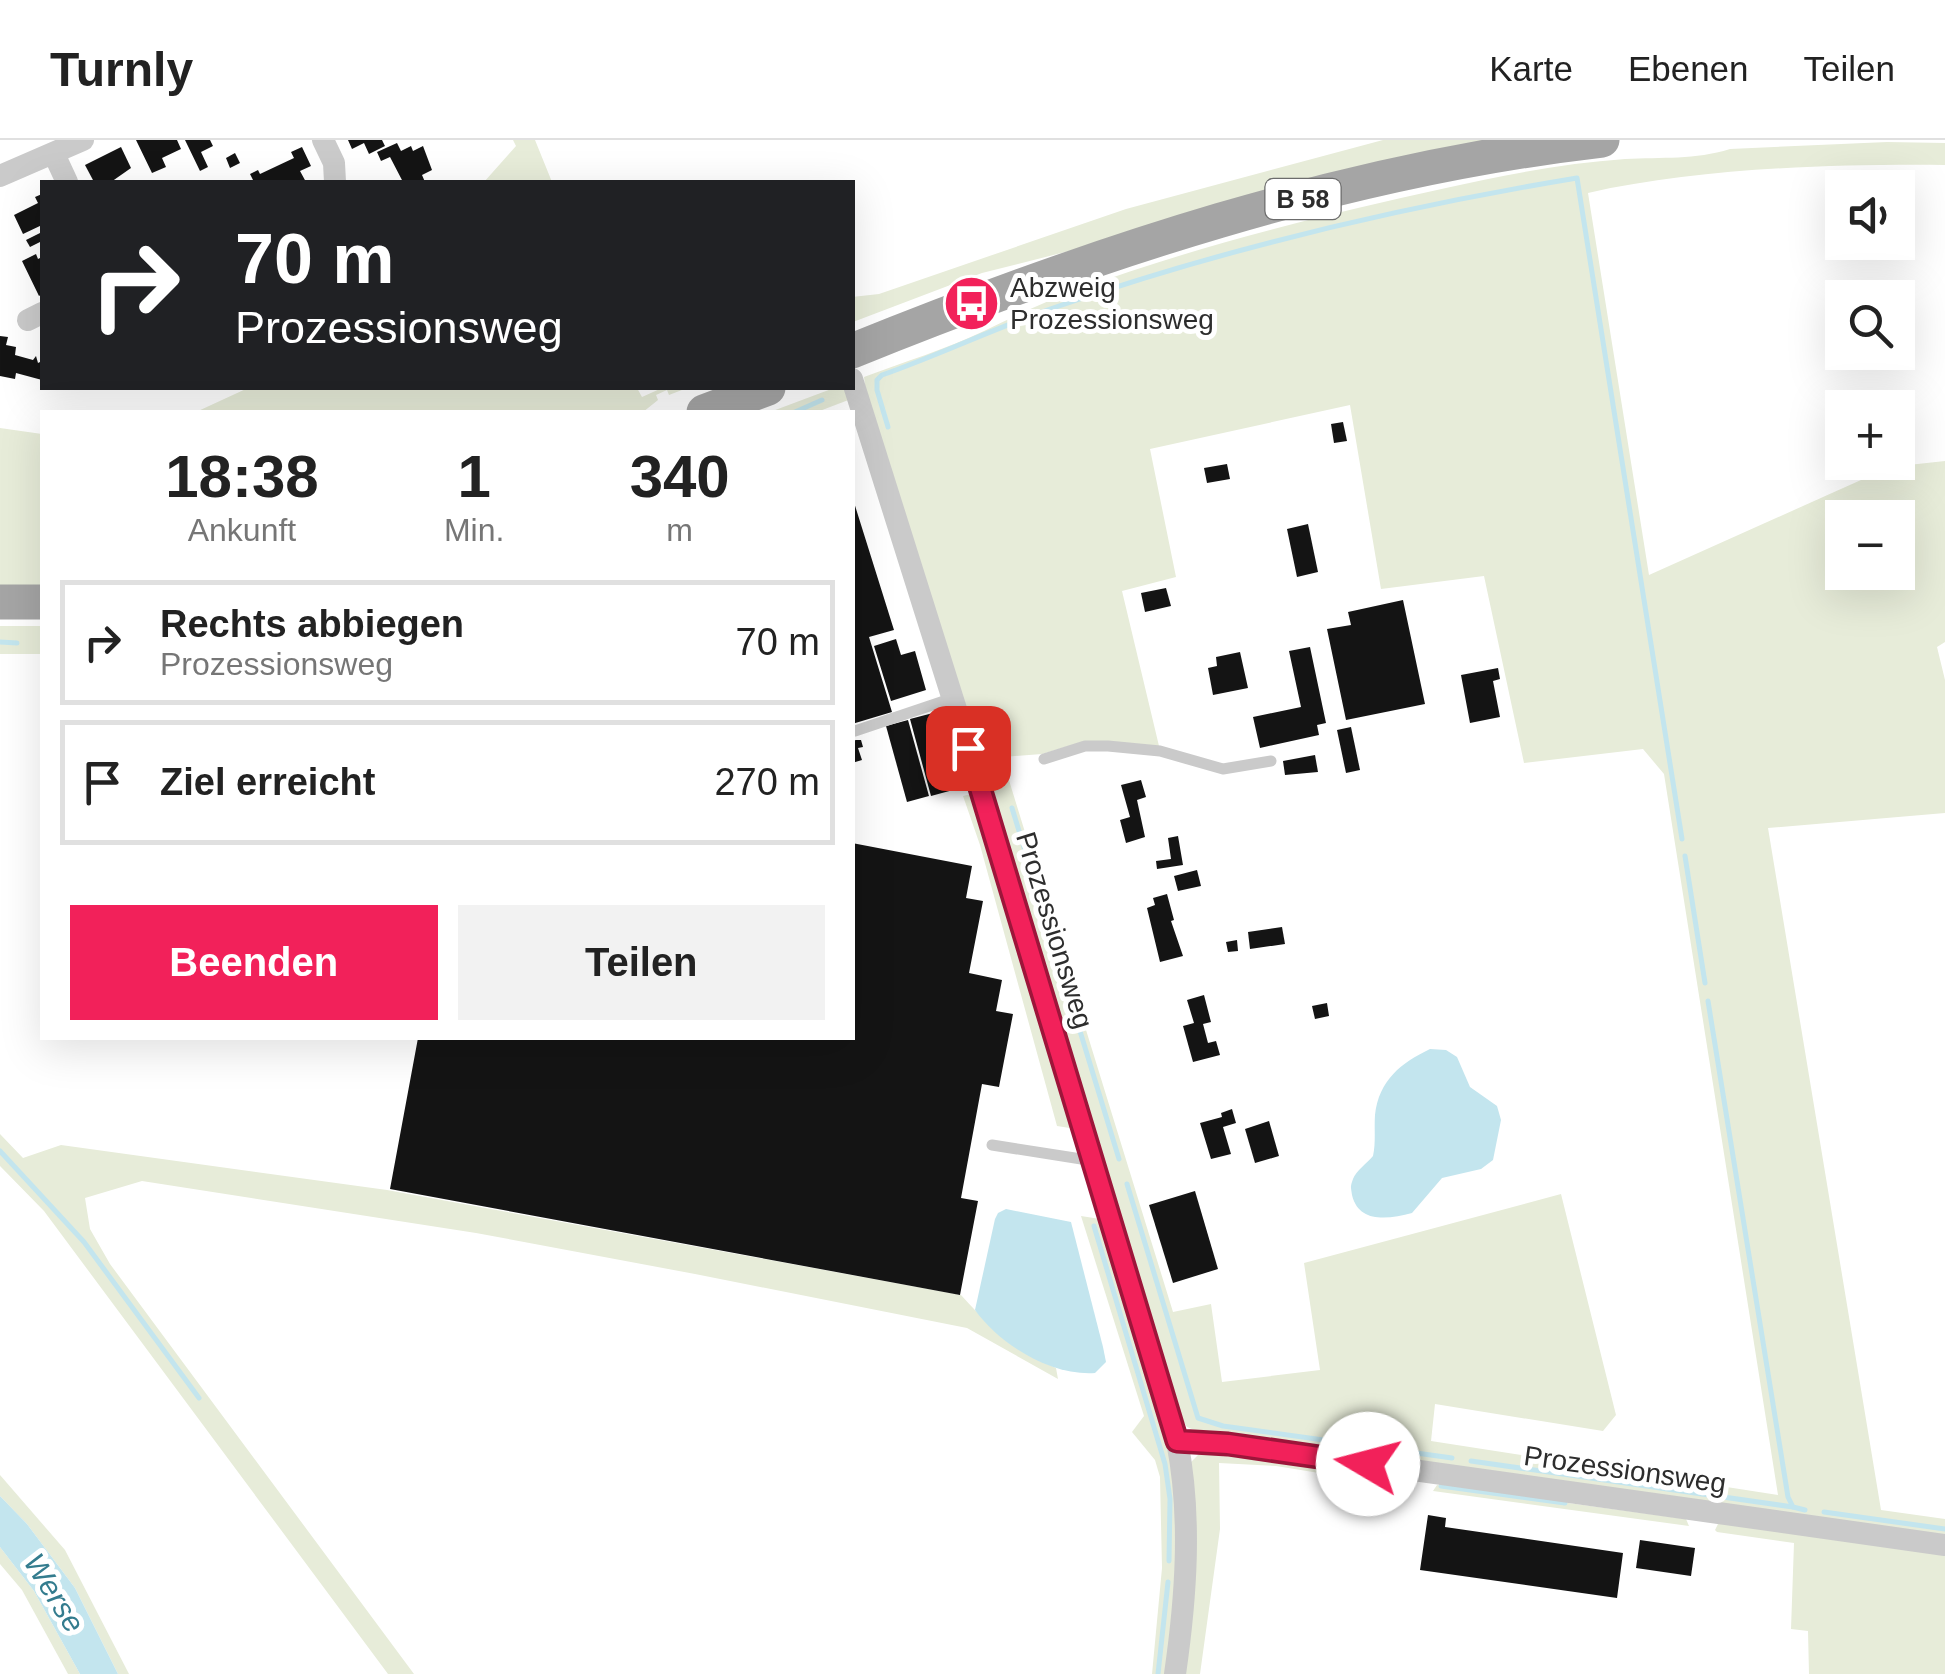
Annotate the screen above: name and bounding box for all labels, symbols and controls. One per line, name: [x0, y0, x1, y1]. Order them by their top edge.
text: Turnly: [50, 43, 193, 96]
text: Karte: [1489, 49, 1573, 88]
text: Ebenen: [1628, 49, 1749, 88]
text: Teilen: [1804, 49, 1895, 88]
map controls: [1825, 170, 1915, 590]
button: sound: [1825, 170, 1915, 260]
road number: B 58: [1266, 179, 1340, 219]
icon: right: [70, 220, 200, 350]
text: 70 m: [235, 220, 395, 298]
place label: Abzweig Prozessionsweg: [1010, 272, 1214, 335]
bus stop icon: Abzweig Prozessionsweg: [941, 273, 1001, 333]
button: search: [1825, 280, 1915, 370]
text: Prozessionsweg: [235, 302, 563, 353]
button: +: [1825, 390, 1915, 480]
text: 18:38: [165, 443, 319, 510]
text: 1: [457, 443, 491, 510]
text: 340: [630, 443, 730, 510]
button: −: [1825, 500, 1915, 590]
text: Ankunft: [188, 512, 296, 548]
text: Min.: [444, 512, 504, 548]
text: m: [666, 512, 693, 548]
text: Rechts abbiegen: [160, 603, 464, 645]
icon: right: [75, 615, 130, 670]
text: 70 m: [736, 621, 820, 663]
text: Prozessionsweg: [160, 646, 393, 682]
pin: [926, 706, 1011, 791]
icon: arrive: [941, 721, 996, 776]
icon: arrive: [75, 755, 130, 810]
text: Ziel erreicht: [160, 761, 375, 803]
text: 270 m: [714, 761, 820, 803]
street label: Prozessionsweg: [1010, 828, 1099, 1032]
button: Beenden: [70, 905, 438, 1020]
button: Teilen: [458, 905, 825, 1020]
position arrow: [1316, 1412, 1420, 1516]
street label: Prozessionsweg: [1522, 1440, 1728, 1499]
water label: Werse: [18, 1547, 91, 1638]

